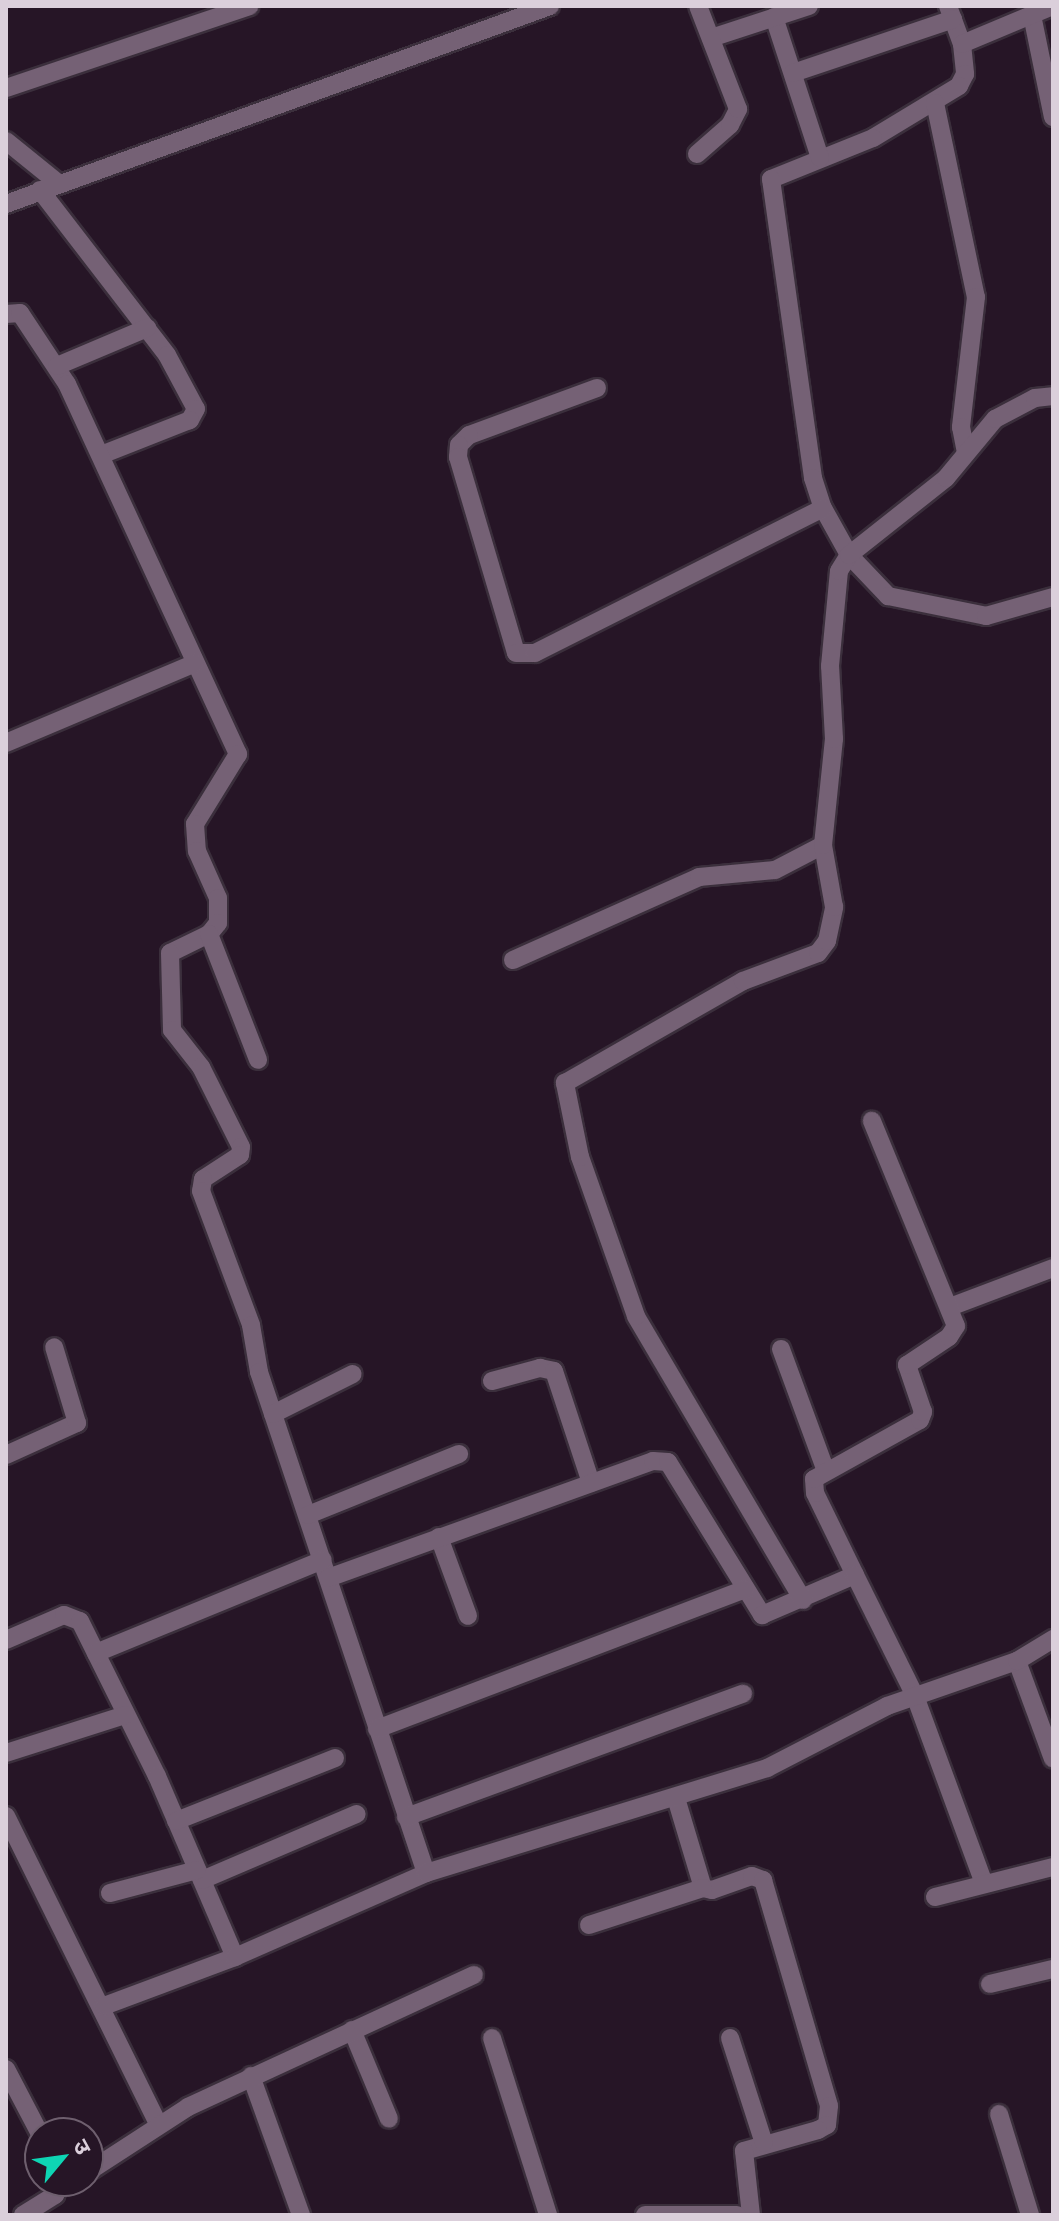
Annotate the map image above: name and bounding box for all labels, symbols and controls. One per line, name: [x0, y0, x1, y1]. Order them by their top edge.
north arrow: [24, 2117, 104, 2197]
text: उ: [67, 2133, 99, 2159]

